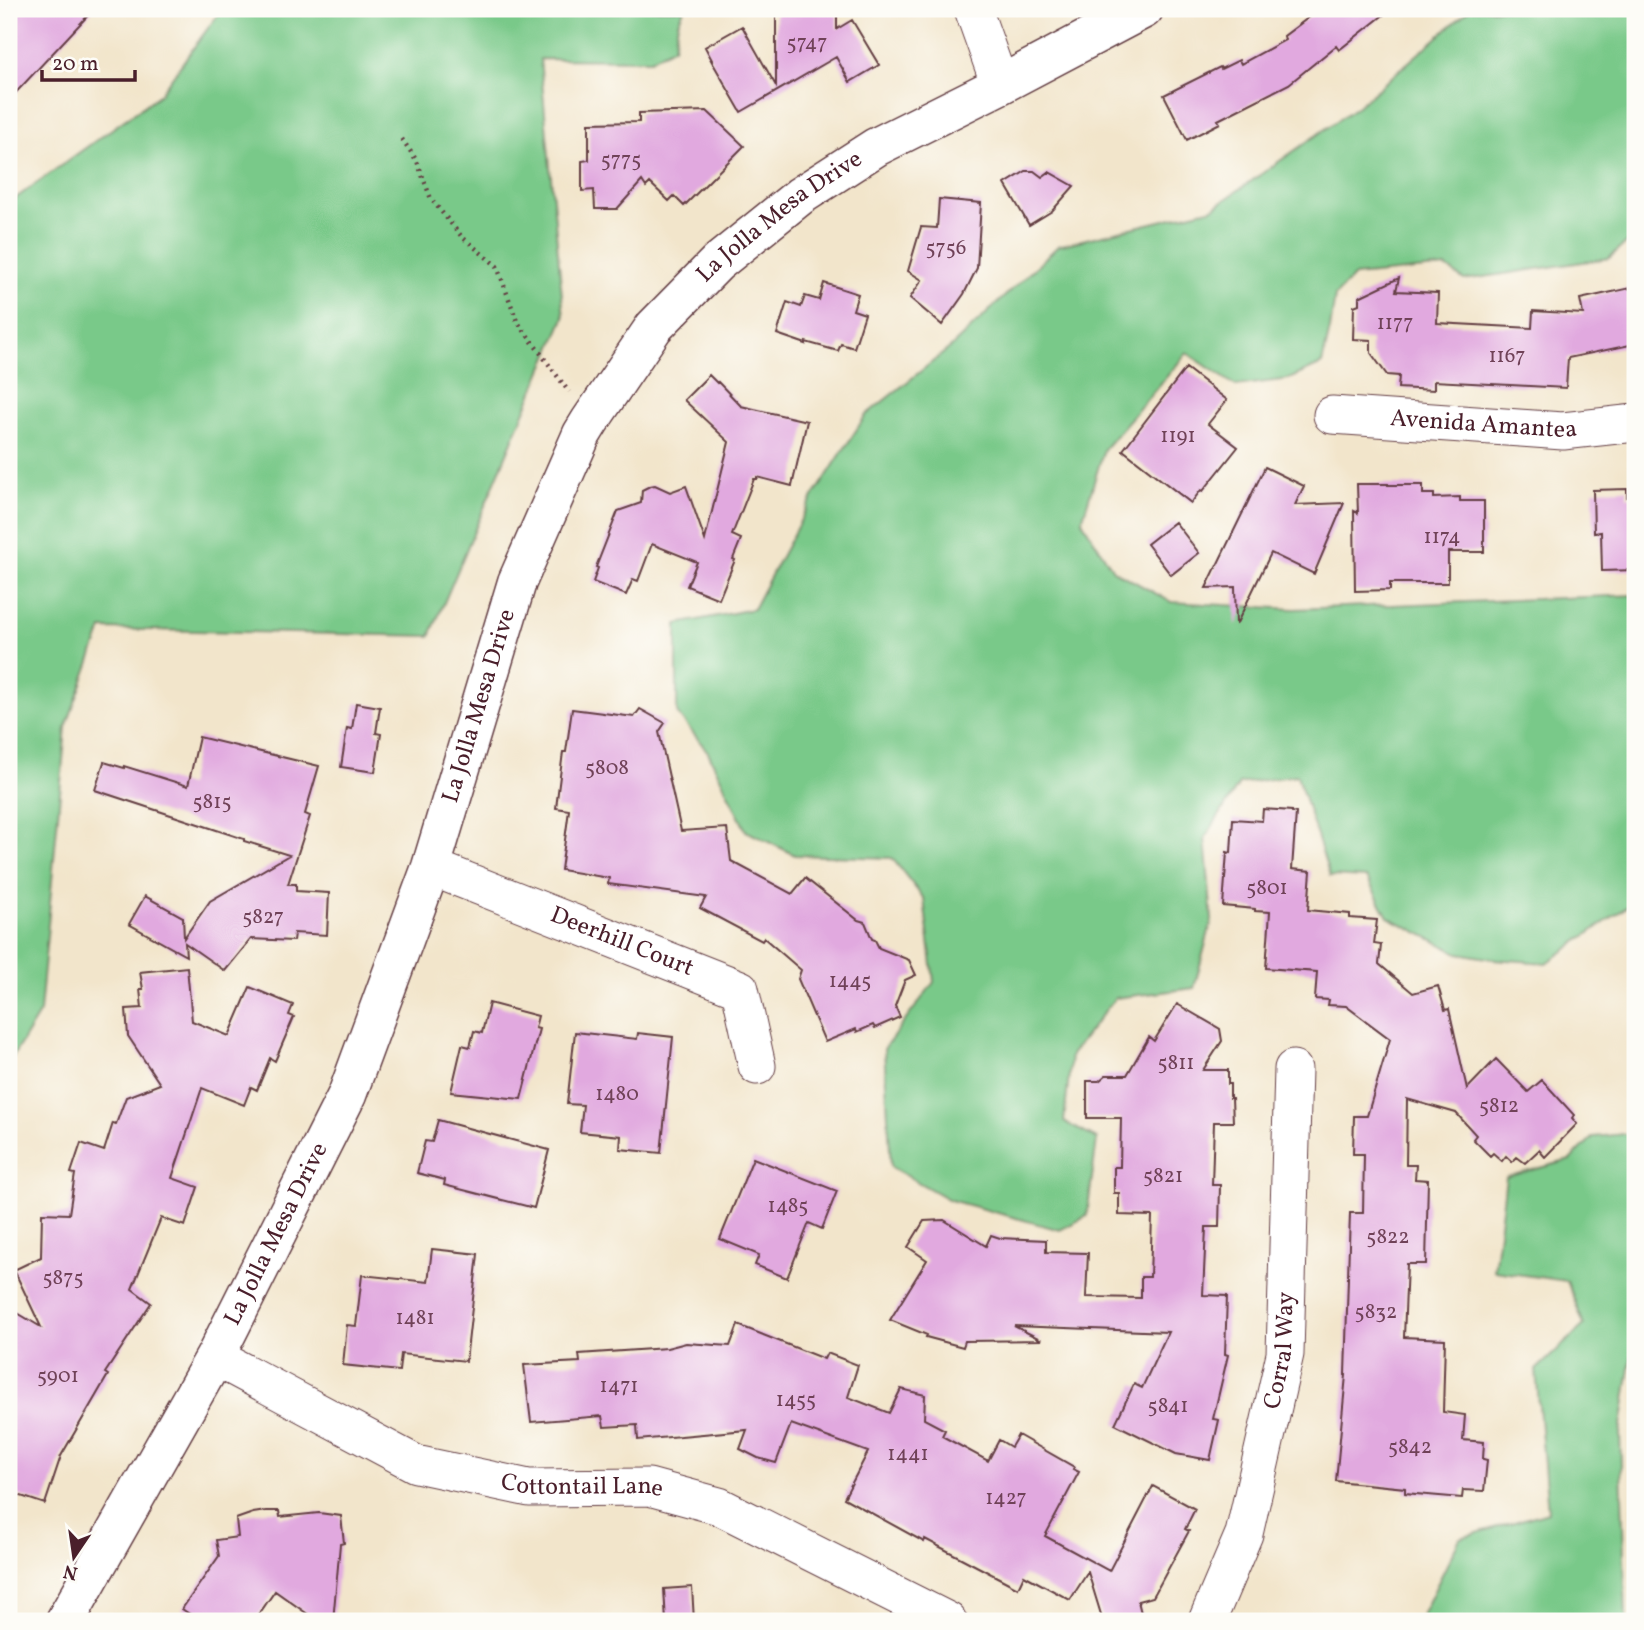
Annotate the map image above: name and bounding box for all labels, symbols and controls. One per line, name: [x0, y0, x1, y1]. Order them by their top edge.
house number: 5747: [787, 29, 827, 58]
scale bar: [42, 38, 135, 82]
text: 20 m: [52, 50, 98, 79]
street label: La Jolla Mesa Drive: [689, 143, 869, 291]
house number: 5775: [601, 146, 641, 175]
house number: 5756: [925, 234, 967, 263]
house number: 1177: [1377, 309, 1413, 338]
house number: 1167: [1488, 342, 1526, 371]
street label: Avenida Amantea: [1389, 402, 1579, 448]
house number: 1191: [1160, 422, 1196, 451]
house number: 1174: [1424, 523, 1460, 552]
street label: La Jolla Mesa Drive: [434, 605, 525, 807]
house number: 5808: [585, 754, 629, 783]
house number: 5815: [192, 788, 232, 817]
house number: 5801: [1246, 874, 1288, 903]
street label: Deerhill Court: [545, 899, 698, 986]
house number: 5827: [242, 903, 284, 932]
house number: 1445: [829, 967, 871, 996]
house number: 5811: [1157, 1049, 1195, 1078]
house number: 1480: [595, 1080, 639, 1109]
house number: 5812: [1479, 1092, 1519, 1121]
street label: La Jolla Mesa Drive: [216, 1137, 337, 1332]
house number: 5821: [1143, 1162, 1183, 1191]
house number: 1485: [768, 1192, 808, 1221]
house number: 5822: [1366, 1223, 1410, 1252]
house number: 5875: [42, 1264, 84, 1293]
street label: Corral Way: [1256, 1291, 1304, 1413]
house number: 5832: [1355, 1298, 1397, 1327]
house number: 1481: [395, 1304, 435, 1333]
house number: 5901: [37, 1362, 79, 1391]
house number: 1471: [599, 1372, 639, 1401]
house number: 1455: [776, 1386, 816, 1415]
house number: 5841: [1148, 1392, 1188, 1421]
house number: 5842: [1388, 1433, 1432, 1462]
house number: 1441: [887, 1440, 929, 1469]
street label: Cottontail Lane: [498, 1465, 667, 1507]
house number: 1427: [985, 1484, 1027, 1513]
north arrow: [38, 1522, 108, 1592]
text: N: [61, 1557, 80, 1586]

